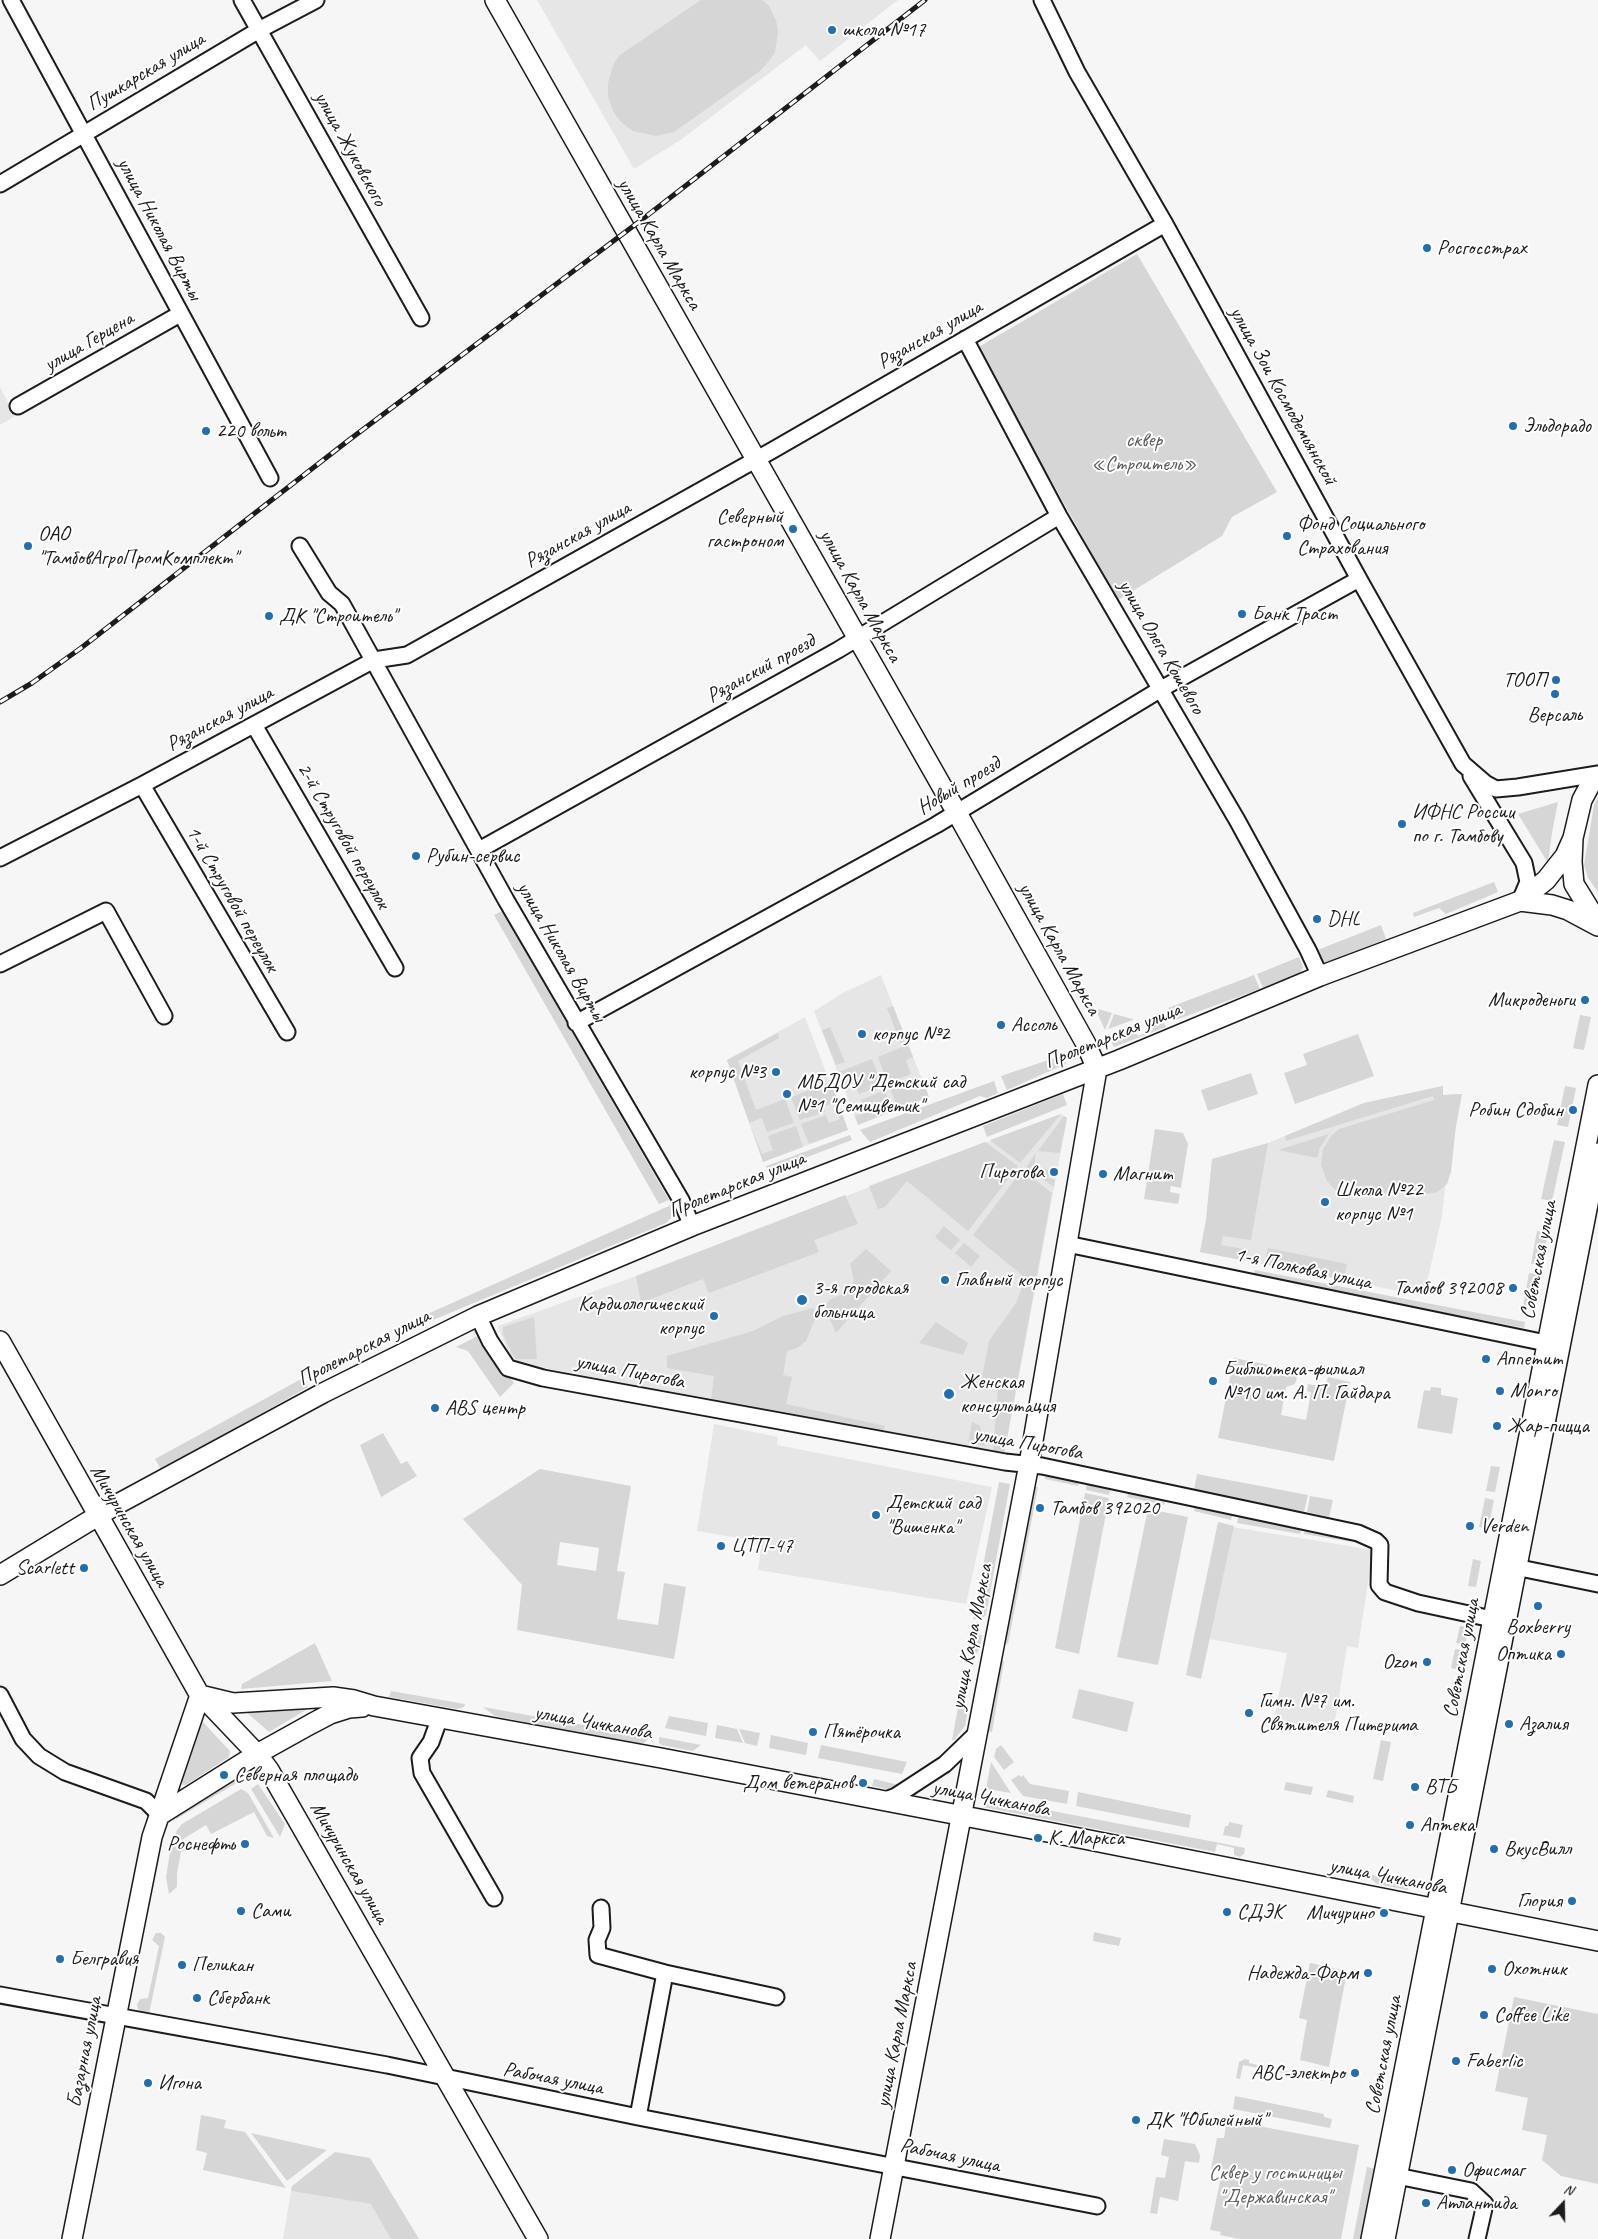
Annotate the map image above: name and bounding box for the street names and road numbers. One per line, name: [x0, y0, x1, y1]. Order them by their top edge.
street label: Пушкарская улица: [83, 27, 209, 117]
street label: улица Жуковского: [308, 87, 392, 211]
street label: улица Николая Вирты: [111, 153, 207, 305]
street label: улица Карла Маркса: [611, 174, 707, 314]
street label: Рязанская улица: [873, 295, 987, 375]
street label: улица Зои Космодемьянской: [1223, 302, 1343, 490]
street label: улица Герцена: [40, 306, 138, 378]
street label: Рязанская улица: [521, 496, 635, 574]
street label: улица Карла Маркса: [813, 525, 907, 667]
street label: улица Олега Кошевого: [1112, 575, 1210, 719]
street label: Рязанский проезд: [702, 629, 820, 709]
street label: Рязанская улица: [163, 680, 277, 758]
street label: Новый проезд: [913, 751, 1005, 821]
street label: 2-й Струговой переулок: [291, 758, 395, 914]
street label: 1-й Струговой переулок: [180, 821, 284, 977]
street label: улица Николая Вирты: [511, 877, 611, 1027]
street label: улица Карла Маркса: [1012, 878, 1106, 1020]
street label: Пролетарская улица: [1041, 997, 1185, 1075]
street label: Пролетарская улица: [665, 1146, 809, 1224]
street label: Советская улица: [1515, 1199, 1563, 1321]
street label: 1-я Полковая улица: [1232, 1242, 1374, 1296]
street label: Пролетарская улица: [294, 1304, 434, 1392]
street label: улица Пирогова: [574, 1349, 686, 1395]
street label: улица Пирогова: [972, 1422, 1084, 1466]
street label: Мичуринская улица: [84, 1461, 174, 1591]
street label: улица Карла Маркса: [946, 1562, 998, 1712]
street label: Советская улица: [1438, 1597, 1486, 1719]
street label: улица Чичканова: [532, 1700, 654, 1746]
street label: улица Чичканова: [930, 1775, 1052, 1823]
street label: Мичуринская улица: [304, 1798, 394, 1928]
street label: улица Чичканова: [1327, 1853, 1449, 1901]
street label: улица Карла Маркса: [871, 1960, 923, 2110]
street label: Базарная улица: [62, 1994, 108, 2110]
street label: Советская улица: [1360, 1994, 1408, 2116]
street label: Рабочая улица: [501, 2057, 605, 2101]
street label: Рабочая улица: [898, 2133, 1002, 2179]

